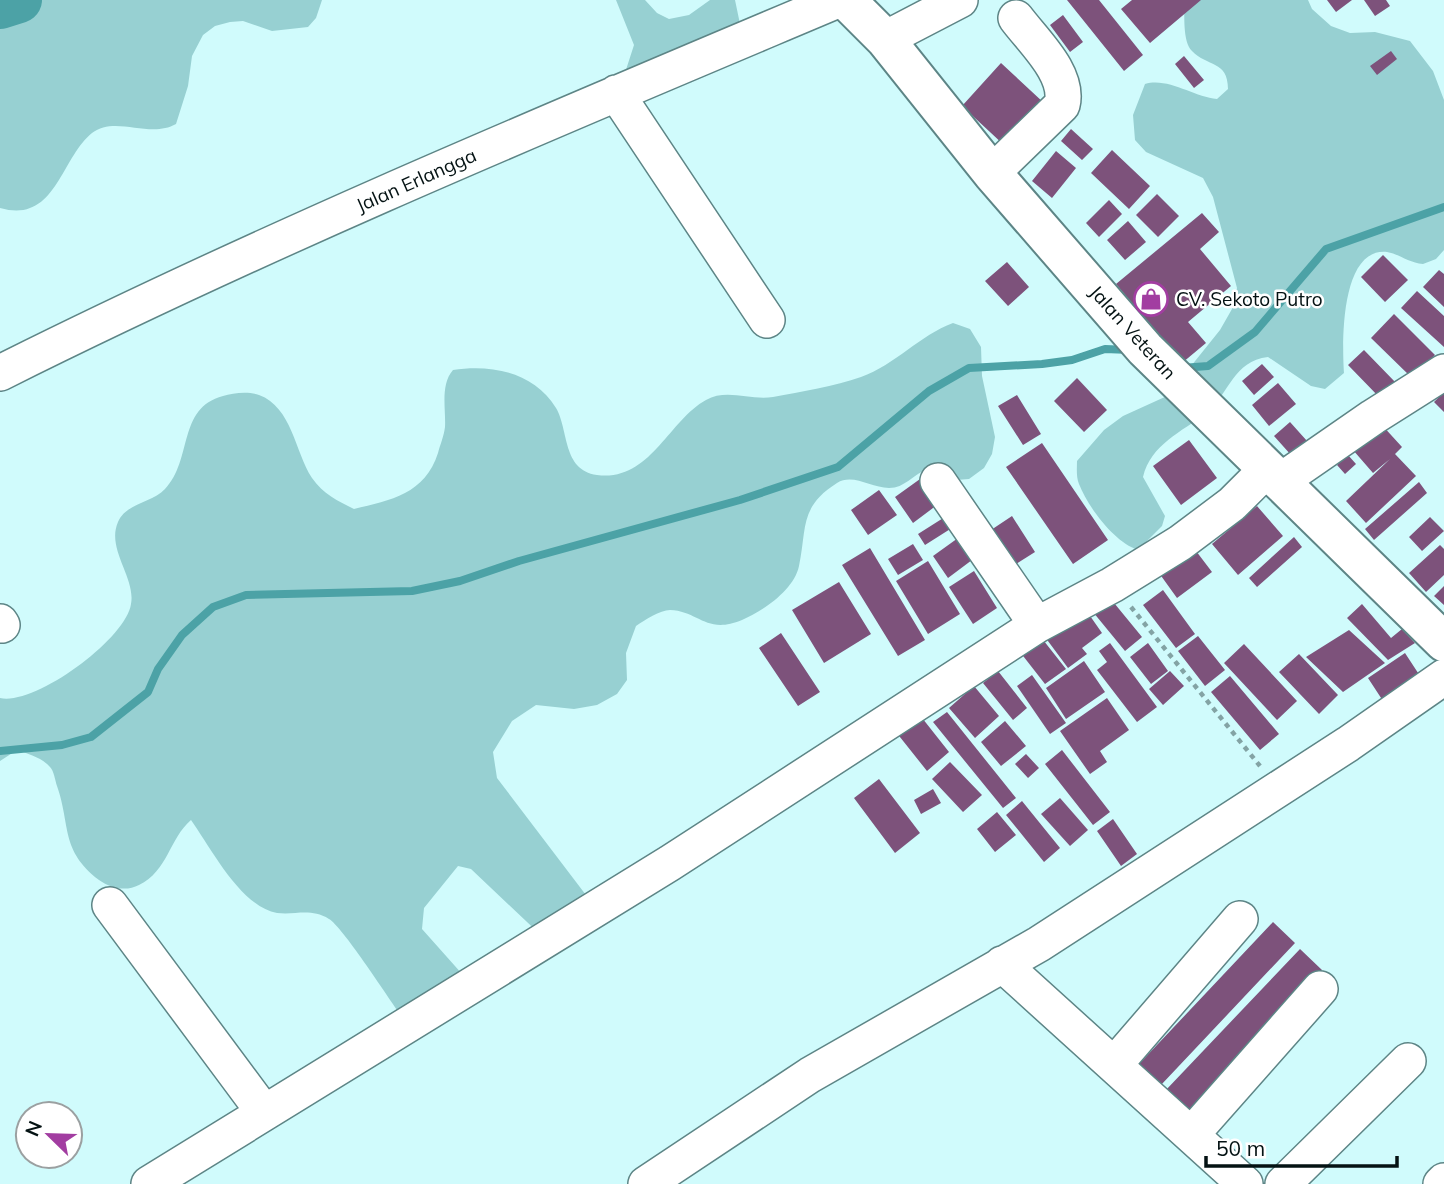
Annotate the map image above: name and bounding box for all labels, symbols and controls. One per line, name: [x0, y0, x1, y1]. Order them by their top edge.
street label: Jalan Erlangga: [352, 143, 480, 217]
street label: Jalan Veteran: [1084, 280, 1182, 384]
shop icon: CV. Sekoto Putro: [1132, 280, 1170, 318]
place label: CV. Sekoto Putro: [1176, 287, 1323, 311]
north arrow: [14, 1100, 84, 1170]
text: N: [20, 1117, 47, 1140]
scale bar: [1206, 1124, 1397, 1168]
text: 50 m: [1216, 1135, 1265, 1161]

